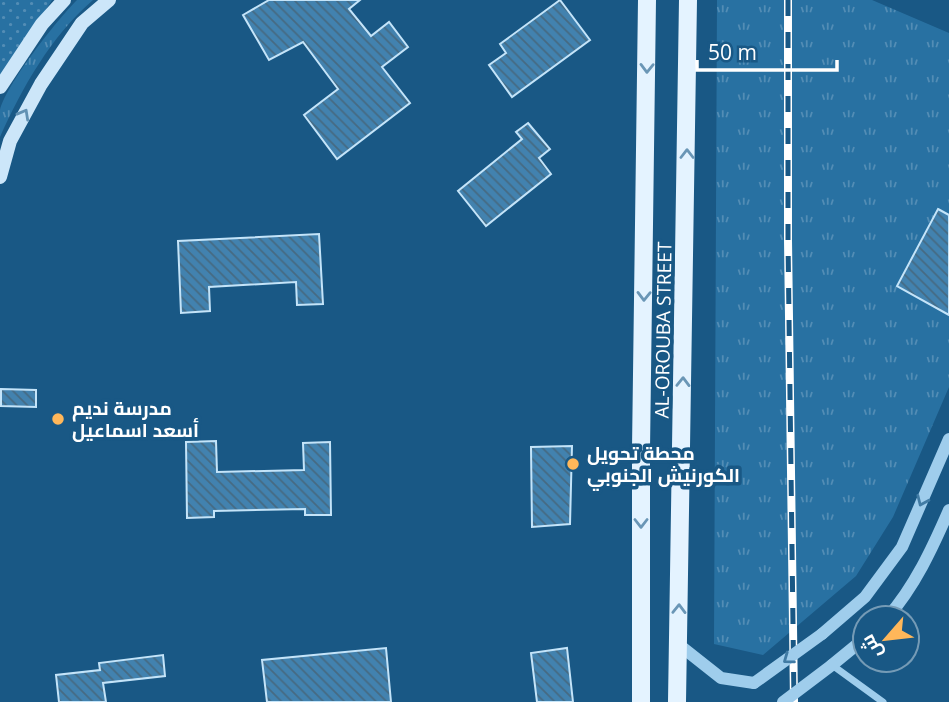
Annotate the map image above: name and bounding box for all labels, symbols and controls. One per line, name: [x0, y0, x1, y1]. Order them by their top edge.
scale bar: [697, 28, 837, 72]
text: 50 m: [708, 38, 757, 66]
one-way arrow: [639, 63, 654, 74]
one-way arrow: [16, 108, 29, 121]
one-way arrow: [679, 149, 694, 160]
street label: AL-OROUBA STREET: [648, 241, 678, 419]
one-way arrow: [636, 290, 651, 301]
one-way arrow: [675, 376, 691, 387]
place label: مدرسة نديم أسعد اسماعيل: [72, 395, 199, 443]
marker: مدرسة نديم أسعد اسماعيل: [50, 411, 66, 427]
place label: محطة تحويل الكورنيش الجنوبي: [587, 440, 740, 491]
marker: محطة تحويل الكورنيش الجنوبي: [565, 456, 581, 472]
one-way arrow: [916, 494, 930, 506]
one-way arrow: [633, 518, 649, 529]
one-way arrow: [671, 604, 687, 614]
north arrow: [851, 604, 921, 674]
text: ش: [854, 630, 888, 664]
one-way arrow: [783, 651, 796, 663]

